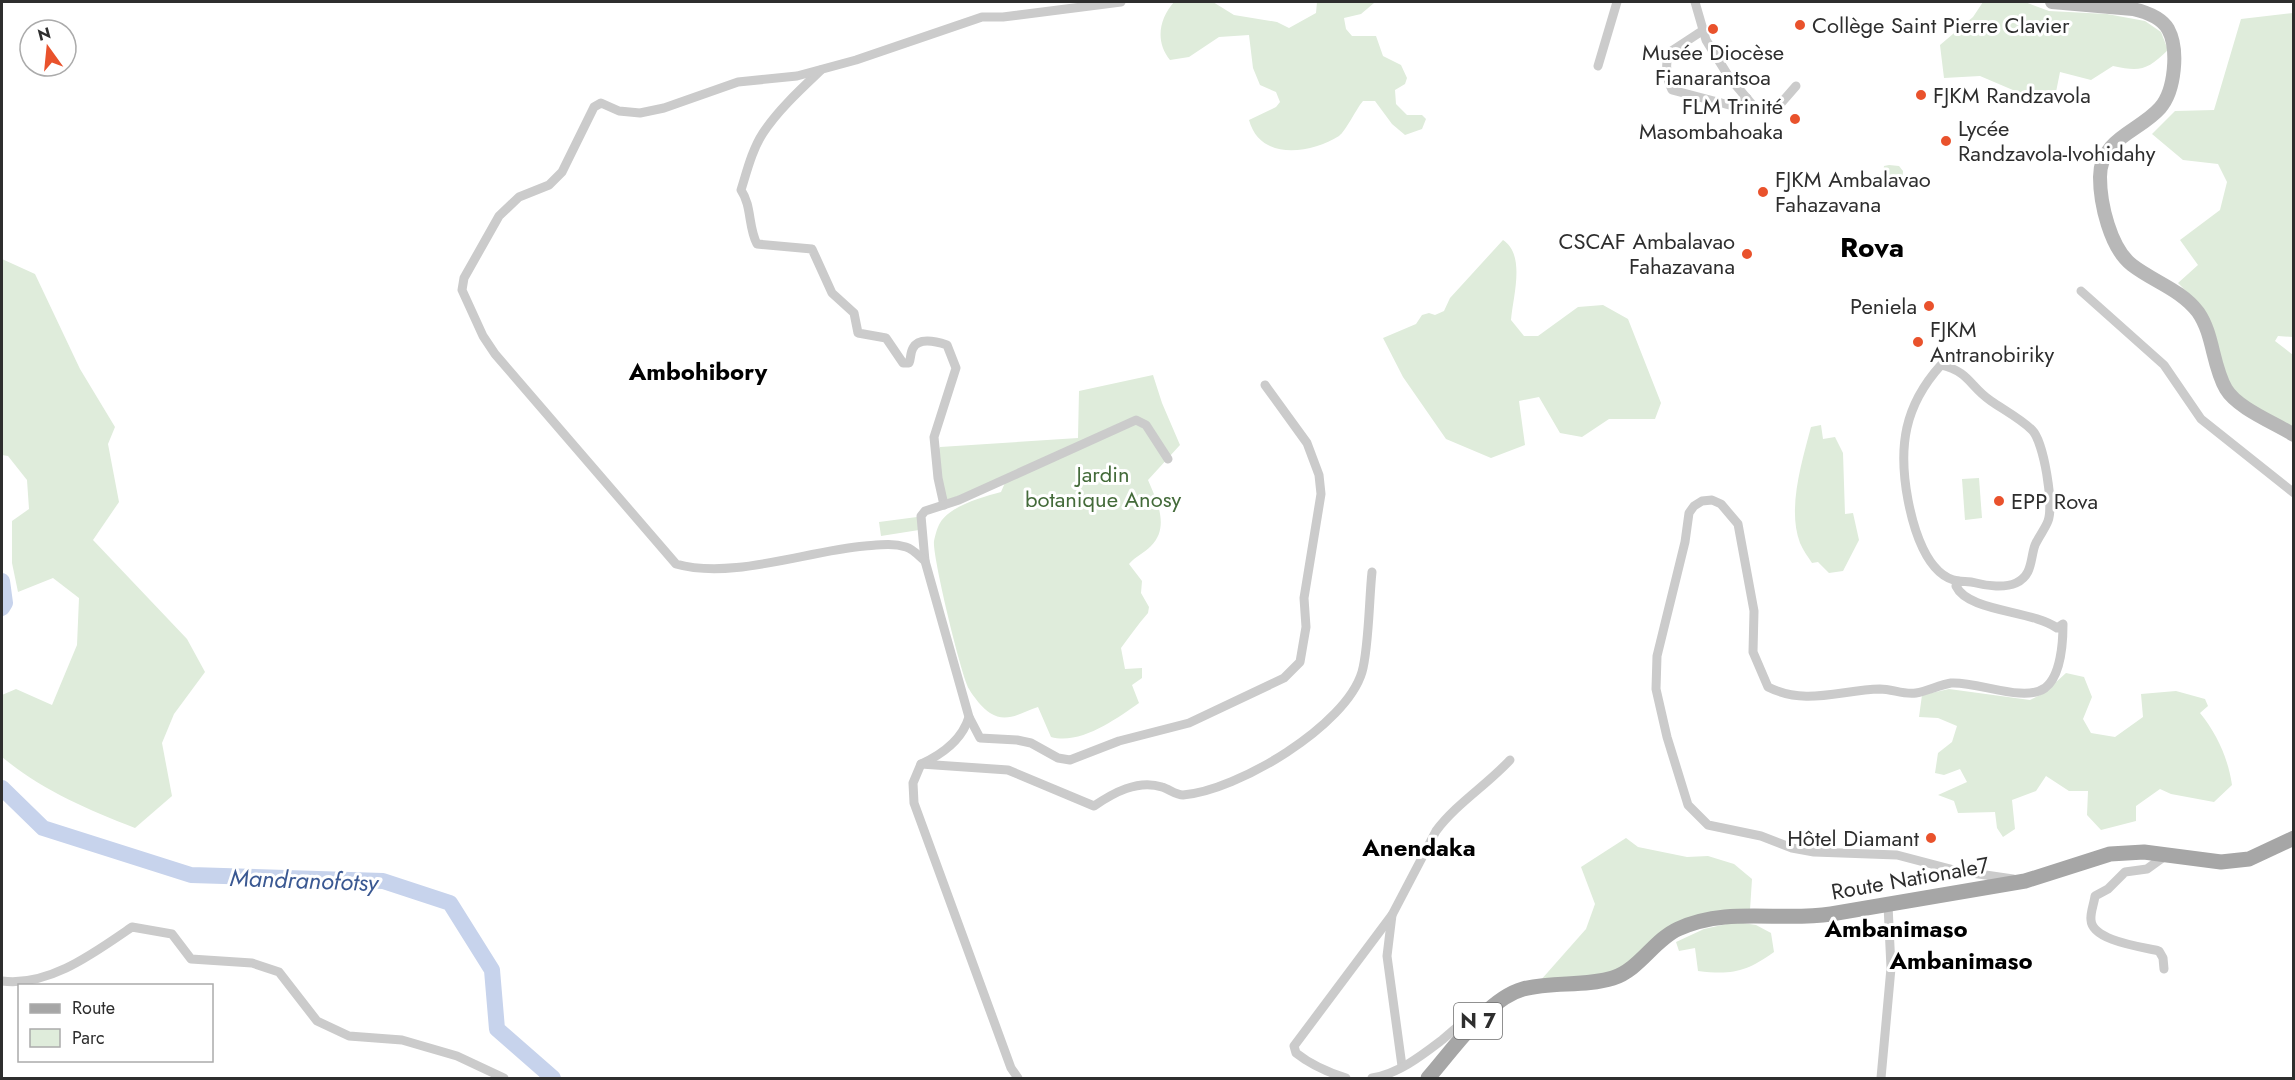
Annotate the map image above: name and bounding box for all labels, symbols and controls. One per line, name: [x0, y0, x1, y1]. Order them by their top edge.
place label: Collège Saint Pierre Clavier: [1812, 9, 2070, 41]
north arrow: [18, 18, 78, 78]
marker: Collège Saint Pierre Clavier: [1793, 18, 1807, 32]
text: N: [35, 21, 53, 47]
marker: Musée Diocèse Fianarantsoa: [1706, 22, 1720, 36]
place label: Musée Diocèse Fianarantsoa: [1642, 36, 1784, 93]
place label: FJKM Randzavola: [1933, 79, 2091, 111]
marker: FJKM Randzavola: [1914, 88, 1928, 102]
place label: FLM Trinité Masombahoaka: [1639, 90, 1783, 147]
marker: FLM Trinité Masombahoaka: [1788, 112, 1802, 126]
place label: Lycée Randzavola-Ivohidahy: [1958, 112, 2156, 169]
marker: Lycée Randzavola-Ivohidahy: [1939, 134, 1953, 148]
place label: FJKM Ambalavao Fahazavana: [1775, 163, 1931, 220]
marker: FJKM Ambalavao Fahazavana: [1756, 185, 1770, 199]
place label: CSCAF Ambalavao Fahazavana: [1558, 225, 1735, 282]
district label: Rova: [1840, 227, 1904, 268]
marker: CSCAF Ambalavao Fahazavana: [1740, 247, 1754, 261]
place label: Peniela: [1850, 290, 1917, 322]
marker: Peniela: [1922, 299, 1936, 313]
place label: FJKM Antranobiriky: [1930, 313, 2055, 370]
marker: FJKM Antranobiriky: [1911, 335, 1925, 349]
district label: Ambohibory: [628, 354, 768, 389]
park label: Jardin botanique Anosy: [1025, 458, 1181, 515]
place label: EPP Rova: [2011, 485, 2098, 517]
marker: EPP Rova: [1992, 494, 2006, 508]
place label: Hôtel Diamant: [1787, 822, 1920, 854]
district label: Anendaka: [1361, 830, 1476, 865]
marker: Hôtel Diamant: [1924, 831, 1938, 845]
street label: Route Nationale7: [1829, 848, 1992, 908]
water label: Mandranofotsy: [229, 860, 380, 900]
district label: Ambanimaso: [1823, 911, 1968, 946]
district label: Ambanimaso: [1888, 943, 2033, 978]
legend: [18, 984, 213, 1062]
text: Route: [72, 995, 115, 1021]
road number: N 7: [1454, 1003, 1502, 1039]
text: Parc: [72, 1025, 105, 1051]

